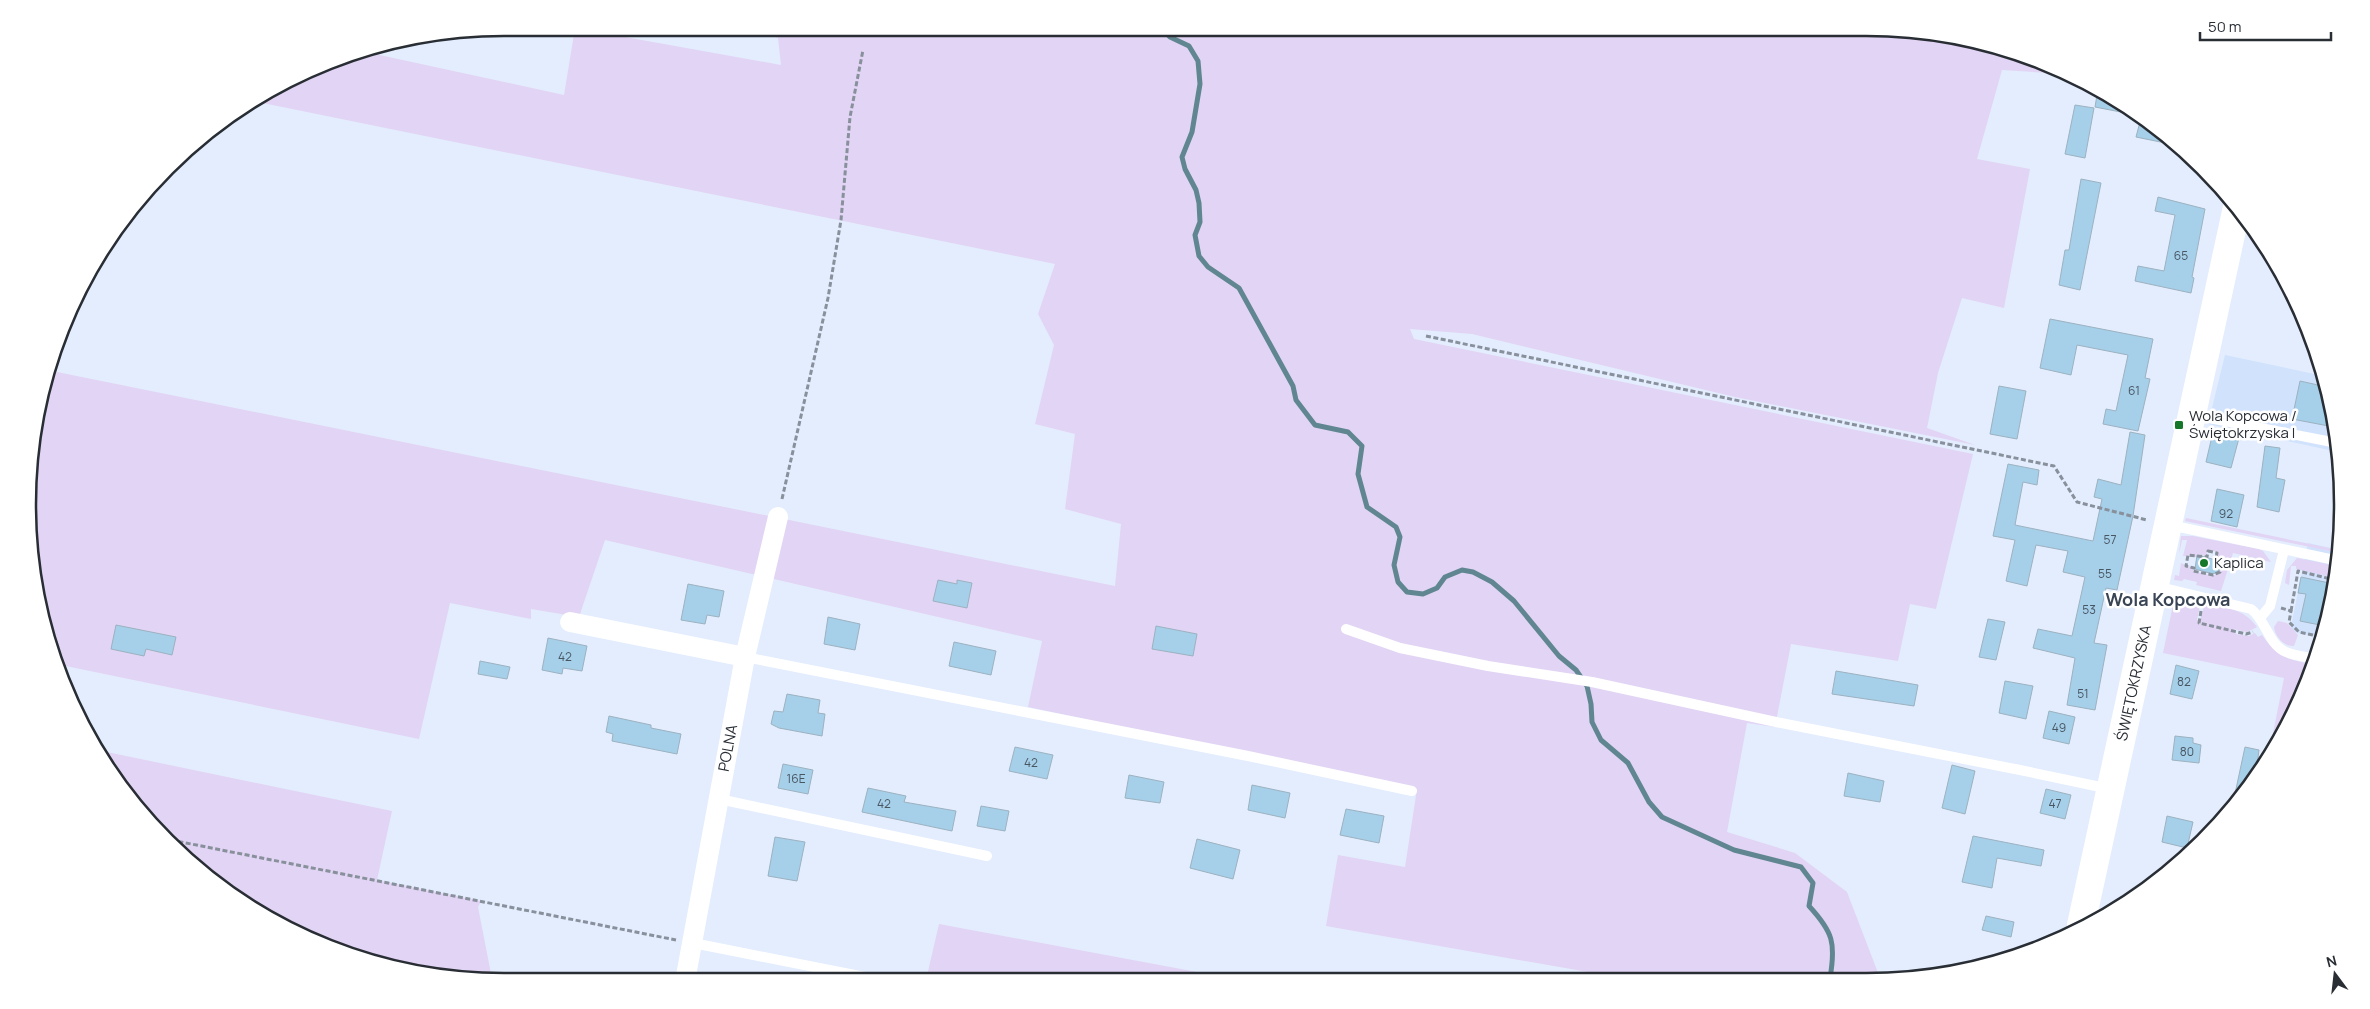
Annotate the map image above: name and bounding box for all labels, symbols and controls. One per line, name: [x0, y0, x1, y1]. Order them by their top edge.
scale bar: [2200, 10, 2331, 42]
text: 50 m: [2208, 16, 2242, 37]
house number: 65: [2174, 247, 2188, 264]
house number: 61: [2128, 382, 2140, 399]
place label: Wola Kopcowa / Świętokrzyska I: [2189, 405, 2297, 443]
marker: Wola Kopcowa / Świętokrzyska I: [2173, 419, 2185, 431]
house number: 92: [2219, 505, 2233, 522]
house number: 57: [2104, 531, 2116, 548]
place label: Kaplica: [2214, 552, 2264, 573]
marker: Kaplica: [2198, 557, 2210, 569]
house number: 55: [2098, 565, 2112, 582]
district label: Wola Kopcowa: [2106, 587, 2230, 611]
house number: 53: [2082, 601, 2096, 618]
street label: ŚWIĘTOKRZYSKA: [2111, 622, 2156, 743]
house number: 42: [558, 648, 572, 665]
house number: 82: [2177, 673, 2191, 690]
house number: 51: [2077, 685, 2089, 702]
house number: 49: [2052, 719, 2066, 736]
street label: POLNA: [713, 722, 742, 773]
house number: 80: [2180, 743, 2194, 760]
house number: 42: [1024, 754, 1038, 771]
house number: 16E: [787, 770, 806, 787]
house number: 42: [877, 795, 891, 812]
house number: 47: [2048, 795, 2062, 812]
north arrow: [2310, 949, 2360, 999]
text: N: [2324, 950, 2339, 971]

